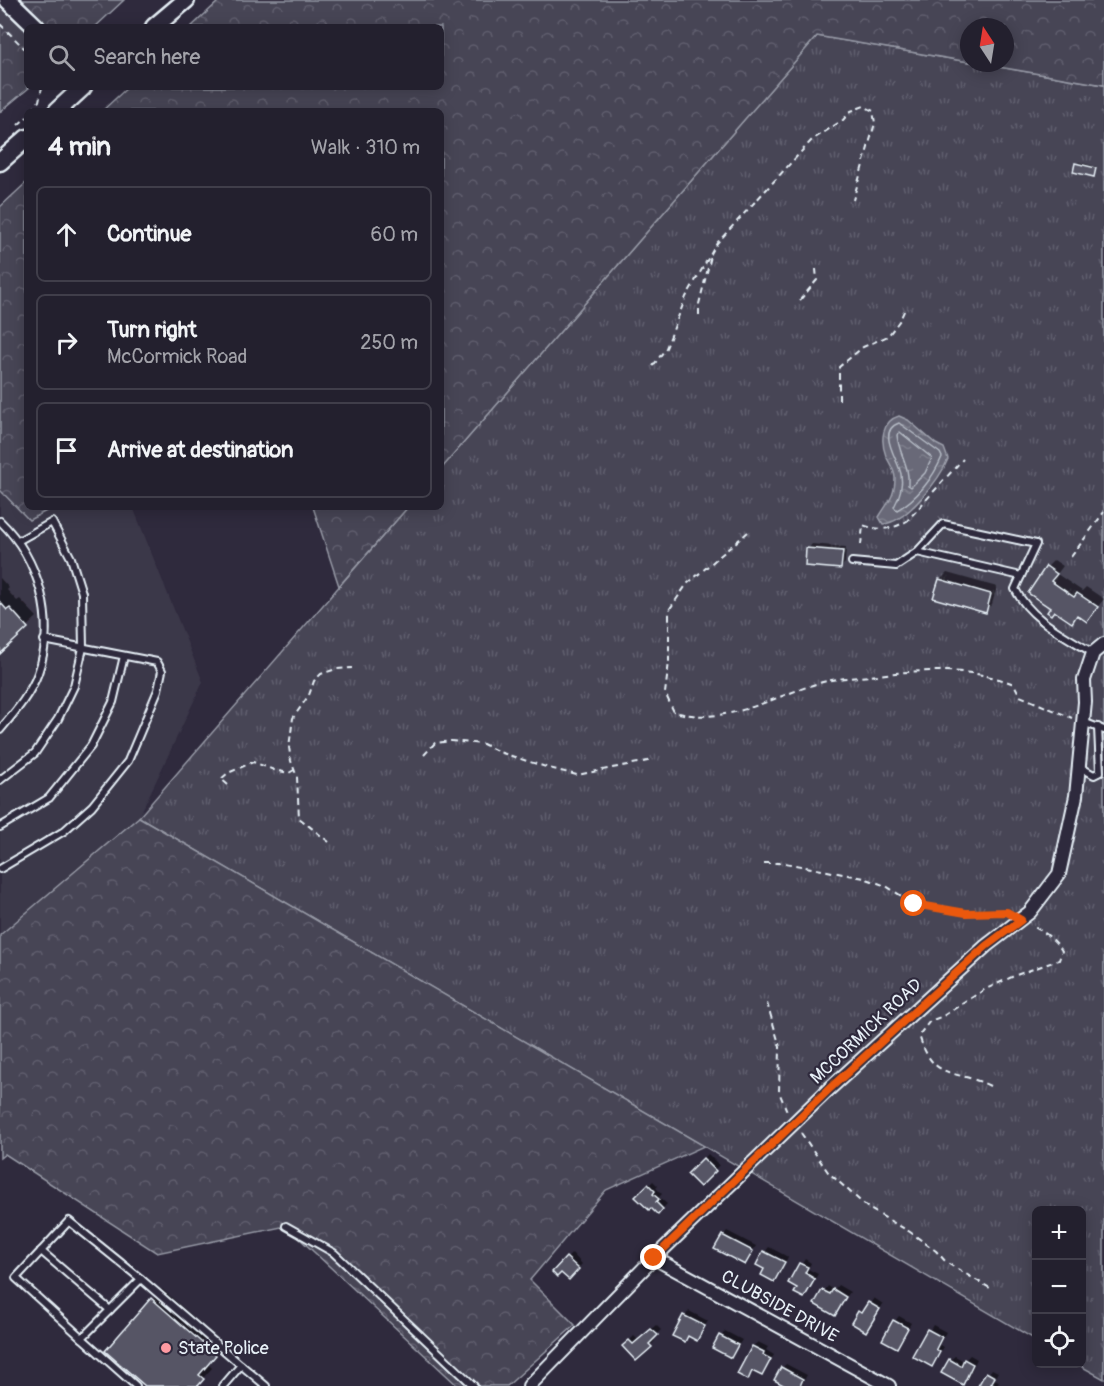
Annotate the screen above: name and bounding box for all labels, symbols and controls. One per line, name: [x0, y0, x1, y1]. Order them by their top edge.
north arrow: [960, 18, 1014, 72]
search box: [24, 24, 444, 90]
icon: search: [45, 41, 78, 74]
text: Search here: [93, 43, 200, 71]
text: 4 min: [48, 131, 111, 163]
text: Walk · 310 m: [311, 135, 420, 160]
icon: ahead: [50, 218, 83, 251]
text: Continue: [107, 220, 191, 248]
text: 60 m: [371, 222, 418, 247]
text: Turn right: [107, 316, 197, 344]
icon: right: [50, 326, 83, 359]
text: 250 m: [360, 330, 418, 355]
text: McCormick Road: [107, 344, 247, 369]
icon: arrive: [50, 434, 83, 467]
text: Arrive at destination: [107, 436, 293, 464]
route start: [900, 890, 926, 916]
street label: MCCORMICK ROAD: [805, 973, 927, 1089]
map controls: [1032, 1206, 1086, 1368]
button: +: [1032, 1206, 1086, 1260]
route end: [640, 1244, 666, 1270]
button: −: [1032, 1260, 1086, 1314]
street label: CLUBSIDE DRIVE: [717, 1265, 842, 1348]
button: locate: [1032, 1314, 1086, 1368]
place label: State Police: [178, 1337, 269, 1360]
marker: State Police: [159, 1341, 173, 1355]

